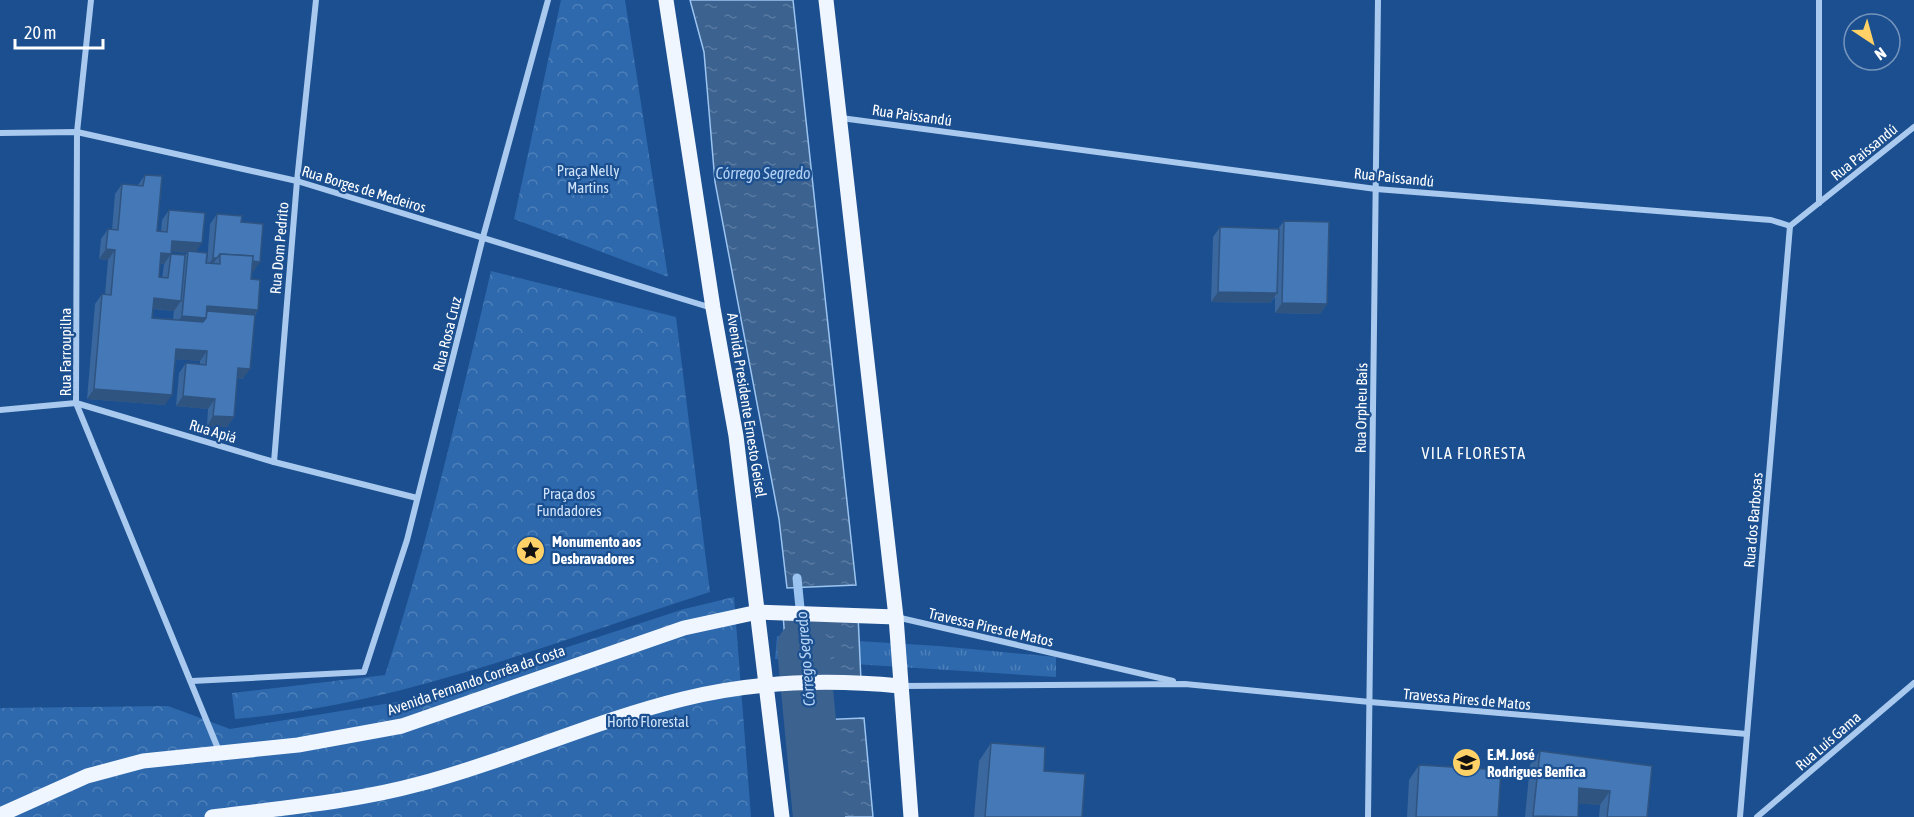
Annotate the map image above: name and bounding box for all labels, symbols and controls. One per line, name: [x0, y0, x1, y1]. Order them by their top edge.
scale bar: [15, 12, 104, 50]
north arrow: [1842, 12, 1902, 72]
text: 20 m: [24, 22, 56, 43]
text: N: [1872, 44, 1890, 64]
street label: Rua Paissandú: [871, 101, 953, 129]
street label: Rua Paissandú: [1827, 120, 1901, 184]
street label: Rua Borges de Medeiros: [300, 162, 428, 216]
park label: Praça Nelly Martins: [557, 162, 619, 196]
water label: Córrego Segredo: [715, 164, 811, 183]
street label: Rua Paissandú: [1353, 164, 1435, 190]
street label: Rua Dom Pedrito: [267, 201, 291, 295]
street label: Rua Rosa Cruz: [430, 294, 465, 373]
street label: Rua Farroupilha: [57, 308, 74, 396]
street label: Avenida Presidente Ernesto Geisel: [724, 312, 770, 498]
street label: Rua Orpheu Baís: [1352, 363, 1370, 453]
street label: Rua Apiá: [187, 416, 239, 446]
district label: VILA FLORESTA: [1421, 444, 1527, 462]
street label: Rua dos Barbosas: [1740, 472, 1766, 568]
park label: Praça dos Fundadores: [536, 485, 602, 519]
place label: Monumento aos Desbravadores: [552, 533, 642, 567]
place icon: Monumento aos Desbravadores: [515, 534, 547, 566]
street label: Travessa Pires de Matos: [927, 604, 1055, 650]
water label: Córrego Segredo: [792, 611, 819, 707]
street label: Avenida Fernando Corrêa da Costa: [385, 642, 567, 718]
street label: Travessa Pires de Matos: [1403, 685, 1531, 713]
street label: Rua Luís Gama: [1792, 708, 1864, 774]
park label: Horto Florestal: [607, 713, 689, 730]
place label: E.M. José Rodrigues Benfica: [1487, 746, 1586, 780]
school or university icon: E.M. José Rodrigues Benfica: [1450, 747, 1482, 779]

